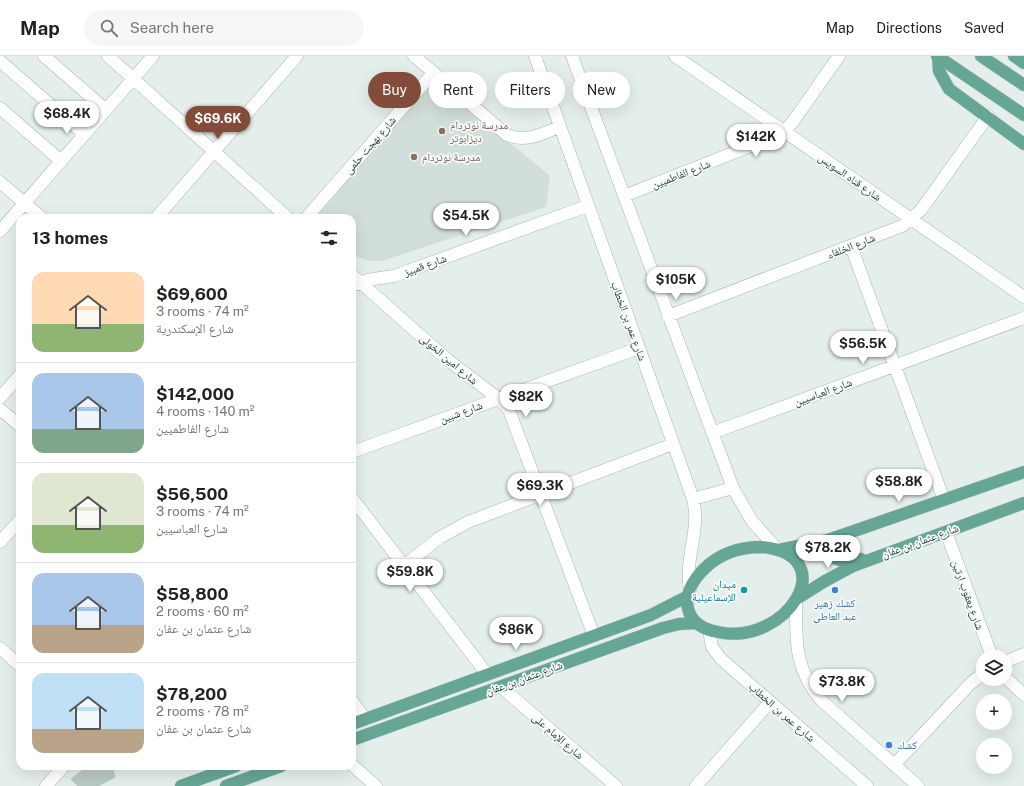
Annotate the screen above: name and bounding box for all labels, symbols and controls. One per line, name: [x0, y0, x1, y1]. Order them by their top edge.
search box: [84, 10, 364, 46]
text: Map: [20, 17, 60, 39]
icon: search: [98, 17, 120, 39]
text: Search here: [130, 19, 214, 36]
text: Map: [826, 20, 854, 36]
text: Directions: [876, 20, 942, 36]
text: Saved: [964, 20, 1004, 36]
chip: Buy: [368, 72, 421, 108]
chip: Rent: [429, 72, 487, 108]
chip: Filters: [495, 72, 565, 108]
chip: New: [573, 72, 630, 108]
pin: $68.4K: [34, 101, 100, 135]
text: $68.4K: [43, 106, 91, 121]
pin: $69.6K: [185, 106, 251, 140]
text: $69.6K: [194, 111, 242, 126]
street label: شارع بهجت حلمى: [342, 114, 399, 177]
place label: مدرسة نوتردام ديزابوتر: [449, 119, 508, 144]
pin: $142K: [728, 124, 784, 158]
marker: مدرسة نوتردام ديزابوتر: [437, 126, 447, 136]
text: $142K: [736, 129, 776, 144]
place label: مدرسة نوتردام: [422, 151, 480, 164]
street label: شارع قناه السويس: [816, 151, 884, 204]
marker: مدرسة نوتردام: [409, 152, 419, 162]
street label: شارع الفاطميين: [650, 157, 712, 192]
pin: $54.5K: [433, 203, 499, 237]
text: $54.5K: [442, 208, 490, 223]
icon: filters: [318, 227, 340, 249]
text: 13 homes: [32, 228, 108, 248]
street label: شارع الخلفاء: [825, 231, 877, 262]
street label: شارع قمبيز: [401, 252, 448, 280]
pin: $105K: [648, 267, 704, 301]
text: $105K: [656, 272, 696, 287]
street label: شارع عمر بن الخطاب: [608, 280, 649, 363]
text: $69,600: [156, 284, 228, 304]
icon: home: [64, 288, 112, 336]
text: 3 rooms · 74 m²: [156, 304, 249, 319]
text: شارع الإسكندرية: [156, 321, 234, 336]
street label: شارع امين الخولى: [417, 331, 480, 387]
pin: $56.5K: [830, 331, 896, 365]
text: $56.5K: [839, 336, 887, 351]
street label: شارع العباسيين: [792, 376, 854, 409]
text: $142,000: [156, 384, 234, 404]
pin: $82K: [502, 384, 550, 418]
icon: home: [64, 389, 112, 437]
text: $82K: [508, 389, 544, 404]
street label: شارع شبين: [438, 399, 484, 426]
text: 4 rooms · 140 m²: [156, 404, 255, 419]
text: شارع الفاطميين: [156, 421, 229, 436]
pin: $58.8K: [866, 469, 932, 503]
pin: $69.3K: [507, 473, 573, 507]
text: $58.8K: [875, 474, 923, 489]
text: $69.3K: [516, 478, 564, 493]
text: $56,500: [156, 484, 228, 504]
icon: home: [64, 489, 112, 537]
text: 3 rooms · 74 m²: [156, 504, 249, 519]
text: شارع العباسيين: [156, 521, 228, 536]
street label: شارع عثمان بن عفان: [880, 522, 960, 561]
pin: $78.2K: [795, 535, 861, 569]
text: $78.2K: [805, 540, 851, 555]
street label: شارع يعقوب ارتين: [949, 558, 986, 632]
pin: $59.8K: [377, 559, 443, 593]
text: $59.8K: [386, 564, 434, 579]
place label: ميدان الإسماعيلية: [692, 578, 736, 604]
text: $58,800: [156, 584, 228, 604]
marker: ميدان الإسماعيلية: [739, 585, 749, 595]
marker: كشك زهير عبد العاطى: [830, 585, 840, 595]
icon: home: [64, 589, 112, 637]
place label: كشك زهير عبد العاطى: [813, 597, 857, 623]
text: 2 rooms · 60 m²: [156, 604, 249, 619]
pin: $86K: [492, 617, 540, 651]
text: شارع عثمان بن عفان: [156, 621, 251, 636]
text: $86K: [498, 622, 534, 637]
map controls: [976, 650, 1012, 774]
button: layers: [976, 650, 1012, 686]
street label: شارع عثمان بن عفان: [484, 659, 564, 698]
pin: $73.8K: [809, 669, 875, 703]
text: $73.8K: [818, 674, 866, 689]
street label: شارع عمر بن الخطاب: [746, 680, 817, 745]
text: $78,200: [156, 684, 227, 704]
icon: home: [64, 689, 112, 737]
button: +: [976, 694, 1012, 730]
text: 2 rooms · 78 m²: [156, 704, 249, 719]
street label: شارع الإمام على: [529, 711, 586, 762]
text: شارع عثمان بن عفان: [156, 721, 251, 736]
button: −: [976, 738, 1012, 774]
place label: كشك: [897, 739, 917, 751]
marker: كشك: [884, 740, 894, 750]

